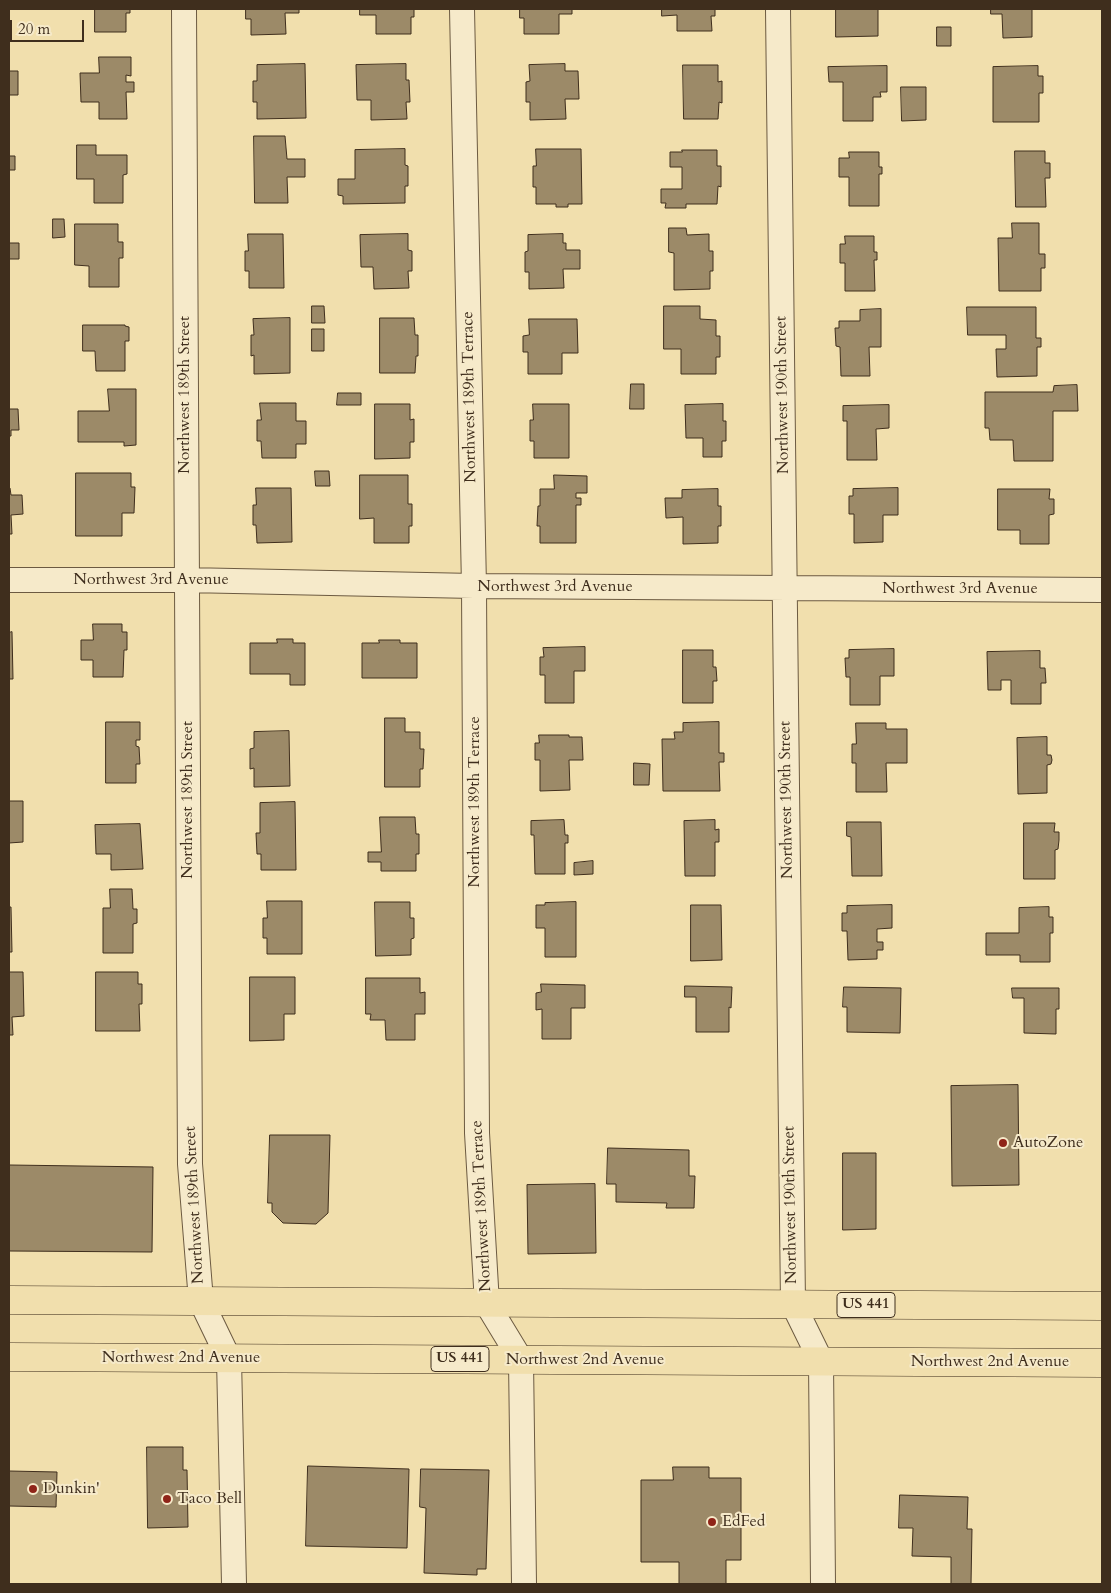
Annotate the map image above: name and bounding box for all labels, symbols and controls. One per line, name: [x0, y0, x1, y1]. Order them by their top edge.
scale bar: [12, 10, 86, 42]
text: 20 m: [18, 19, 50, 39]
street label: Northwest 189th Terrace: [459, 311, 481, 483]
street label: Northwest 189th Street: [175, 316, 195, 474]
street label: Northwest 190th Street: [772, 316, 794, 474]
street label: Northwest 3rd Avenue: [73, 570, 229, 590]
street label: Northwest 3rd Avenue: [477, 577, 633, 597]
street label: Northwest 3rd Avenue: [882, 579, 1038, 599]
street label: Northwest 189th Terrace: [465, 716, 485, 888]
street label: Northwest 189th Street: [178, 721, 198, 879]
street label: Northwest 190th Street: [776, 721, 798, 879]
street label: Northwest 189th Terrace: [468, 1120, 496, 1292]
street label: Northwest 189th Street: [181, 1126, 209, 1284]
street label: Northwest 190th Street: [780, 1126, 802, 1284]
place label: AutoZone: [1013, 1133, 1083, 1153]
marker: AutoZone: [997, 1137, 1009, 1149]
road number: US 441: [837, 1292, 895, 1318]
road number: US 441: [431, 1346, 489, 1372]
street label: Northwest 2nd Avenue: [102, 1348, 260, 1368]
street label: Northwest 2nd Avenue: [506, 1350, 664, 1370]
street label: Northwest 2nd Avenue: [911, 1352, 1069, 1372]
place label: Dunkin': [43, 1479, 100, 1499]
marker: Dunkin': [27, 1483, 39, 1495]
place label: Taco Bell: [177, 1489, 242, 1509]
marker: Taco Bell: [161, 1493, 173, 1505]
place label: EdFed: [722, 1512, 765, 1532]
marker: EdFed: [706, 1516, 718, 1528]

